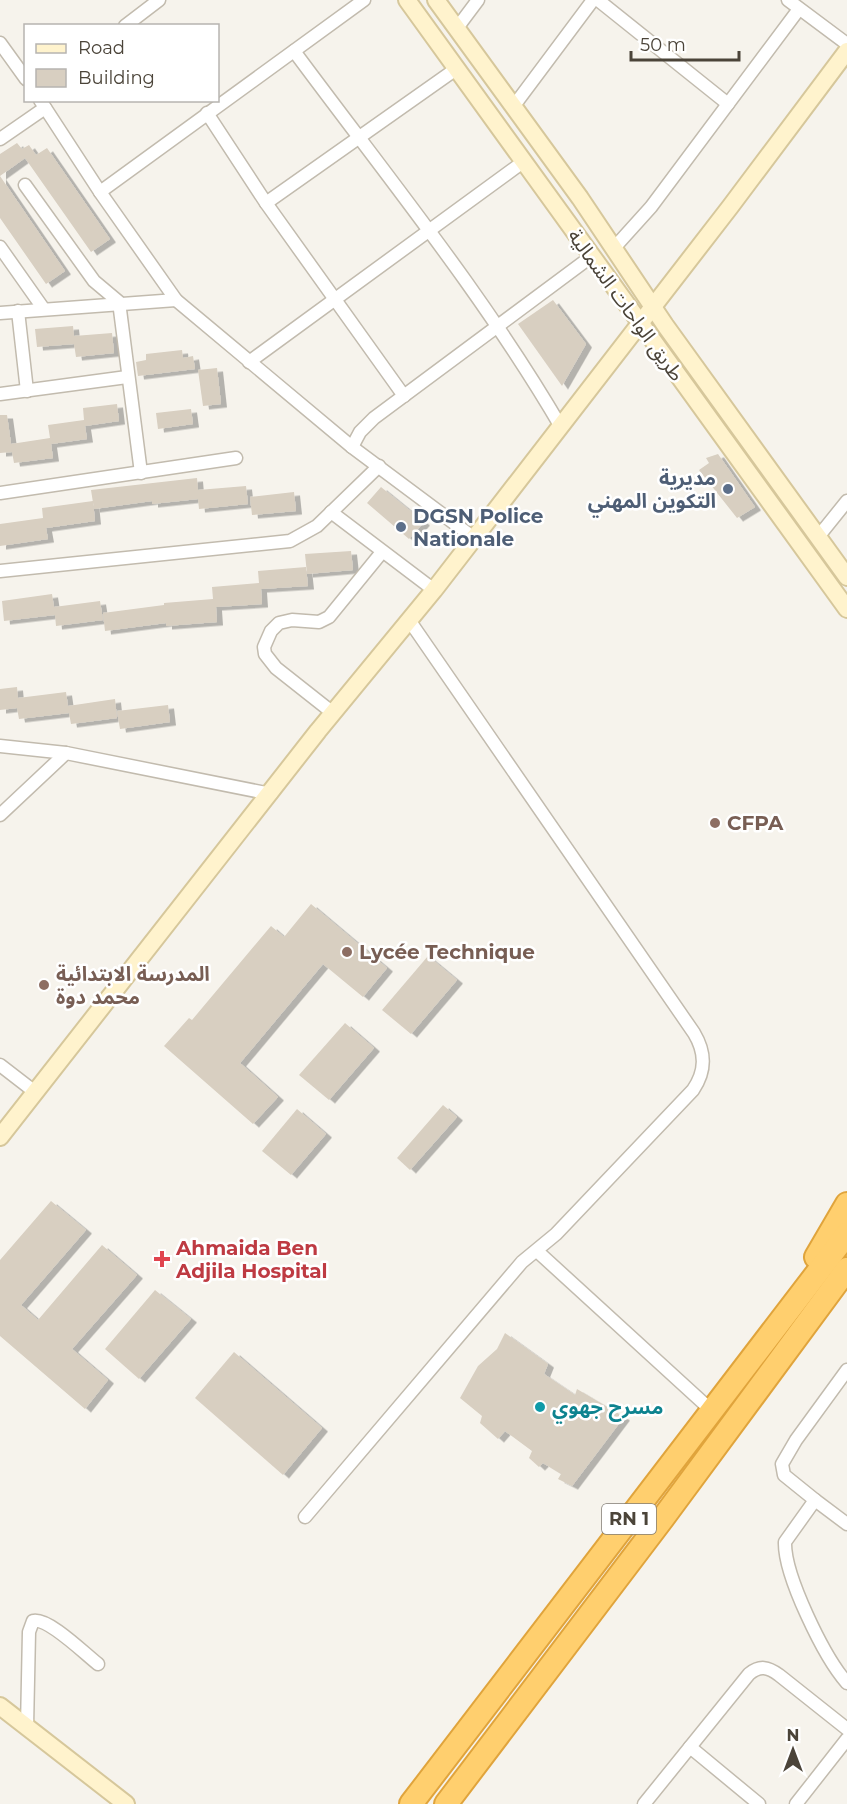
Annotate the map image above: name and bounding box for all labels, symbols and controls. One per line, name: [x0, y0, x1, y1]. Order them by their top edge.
legend: [24, 24, 219, 102]
scale bar: [631, 24, 739, 62]
text: 50 m: [640, 34, 686, 56]
text: Road: [78, 37, 125, 59]
text: Building: [78, 67, 155, 89]
street label: طريق الواحات الشمالية: [562, 224, 689, 386]
place label: مديرية التكوين المهني: [588, 466, 716, 518]
marker: مديرية التكوين المهني: [721, 482, 735, 496]
place label: DGSN Police Nationale: [413, 504, 543, 551]
marker: DGSN Police Nationale: [394, 520, 408, 534]
place label: CFPA: [727, 811, 784, 835]
marker: CFPA: [708, 816, 722, 830]
place label: Lycée Technique: [359, 940, 535, 964]
marker: Lycée Technique: [340, 945, 354, 959]
place label: المدرسة الابتدائية محمد دوة: [56, 962, 210, 1009]
marker: المدرسة الابتدائية محمد دوة: [37, 978, 51, 992]
place label: Ahmaida Ben Adjila Hospital: [175, 1236, 328, 1283]
marker: Ahmaida Ben Adjila Hospital: [153, 1250, 171, 1268]
place label: مسرح جهوي: [552, 1395, 663, 1424]
marker: مسرح جهوي: [533, 1400, 547, 1414]
road number: RN 1: [602, 1504, 656, 1534]
north arrow: [763, 1720, 823, 1780]
text: N: [787, 1726, 799, 1745]

